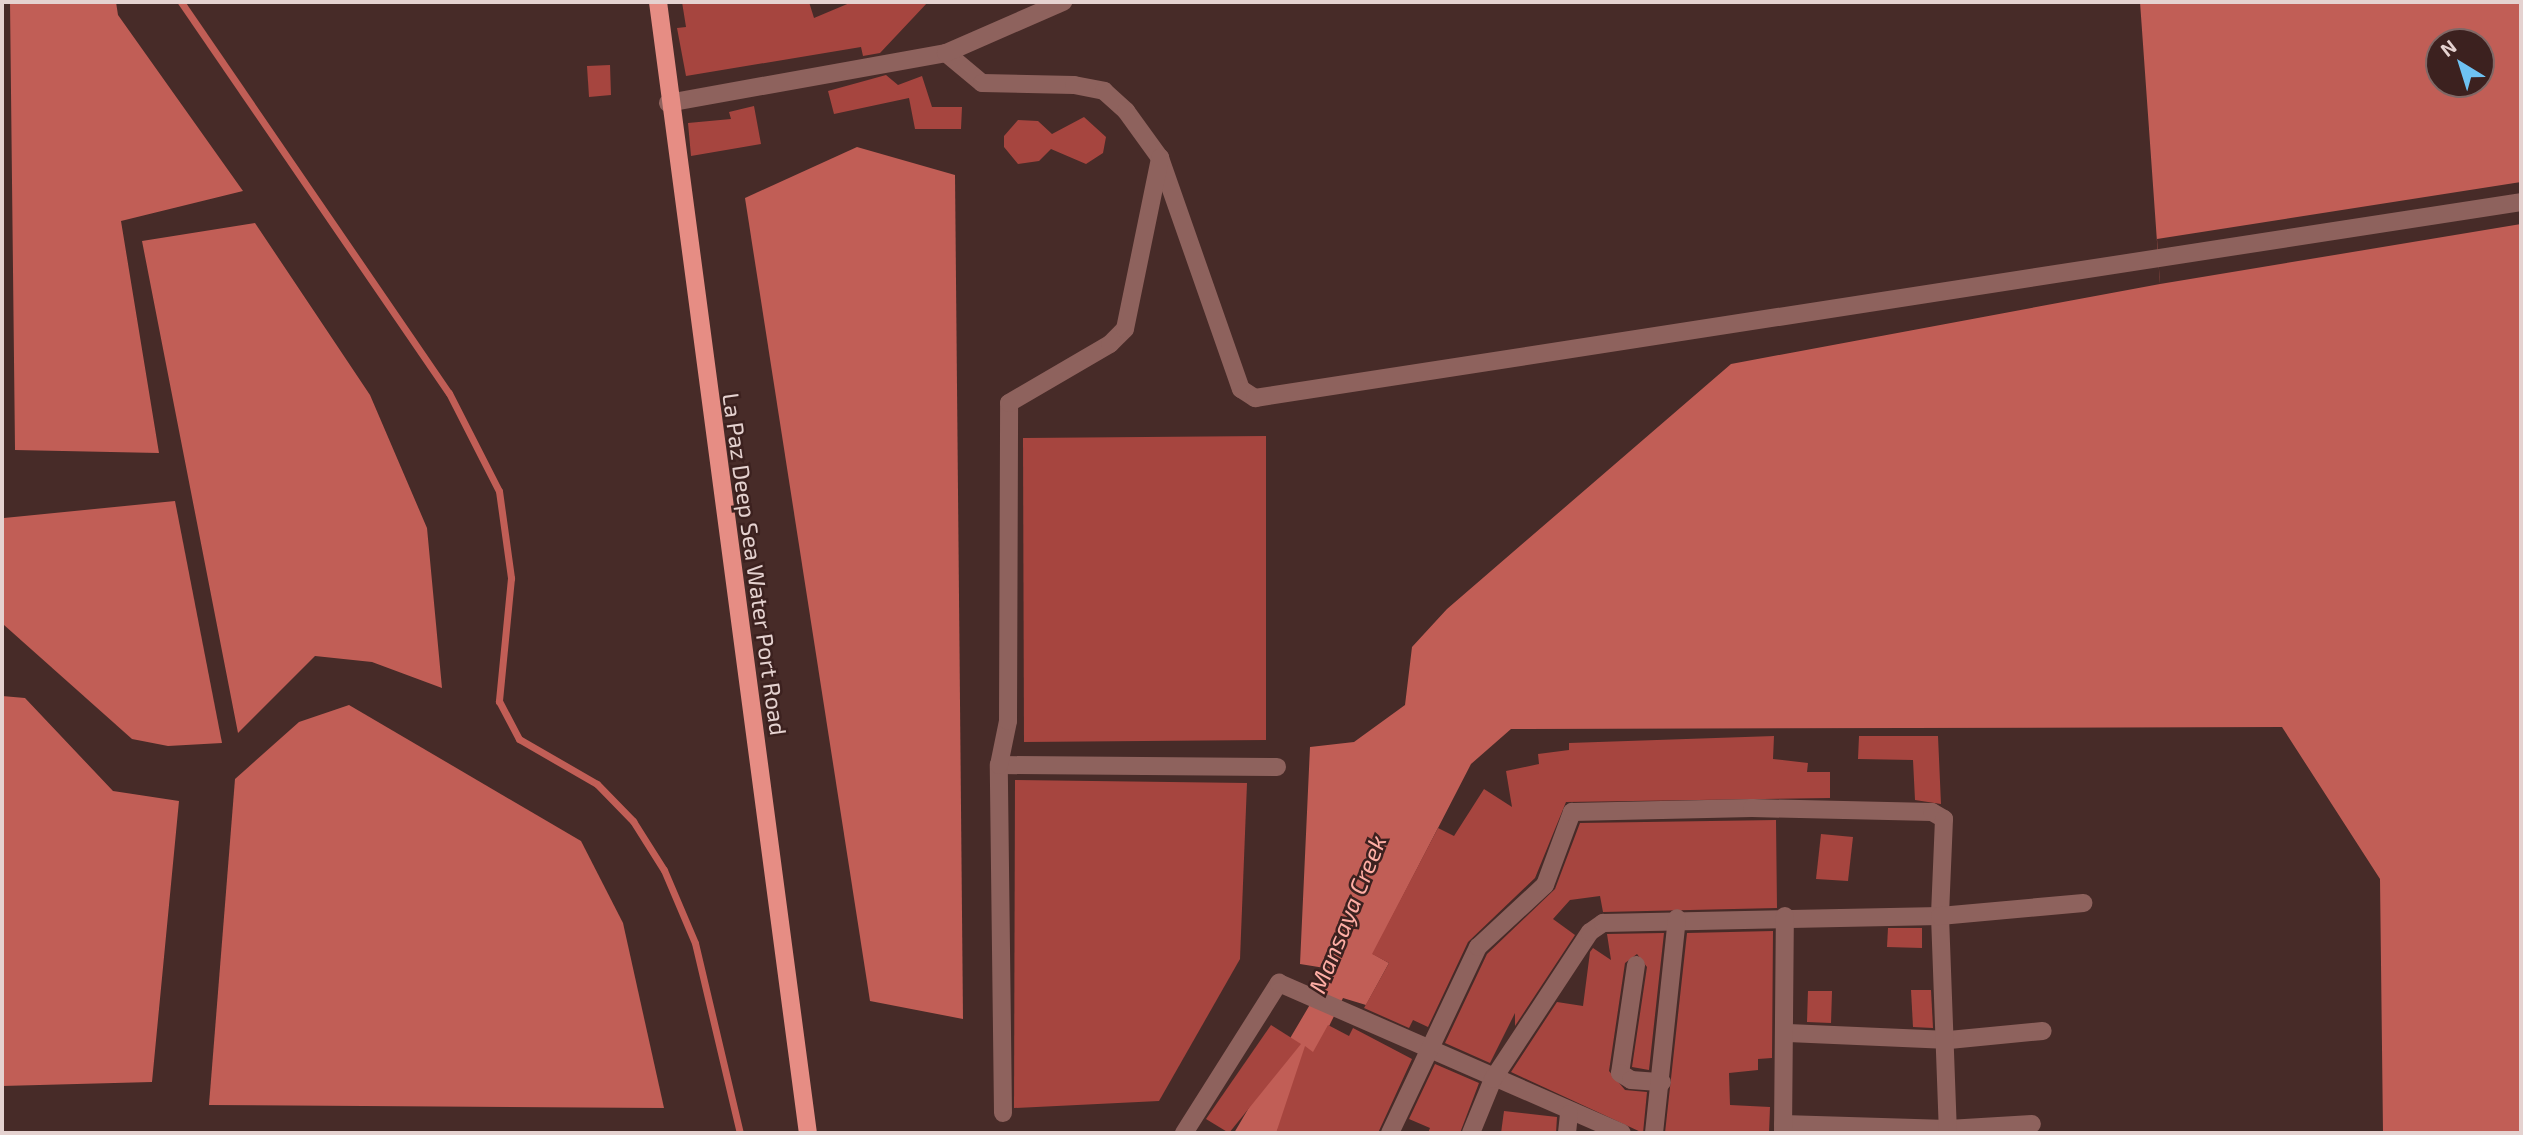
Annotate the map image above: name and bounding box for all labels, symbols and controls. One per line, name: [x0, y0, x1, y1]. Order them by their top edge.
north arrow: [2425, 28, 2495, 98]
text: N: [2436, 34, 2460, 61]
street label: La Paz Deep Sea Water Port Road: [717, 391, 793, 737]
water label: Mansaya Creek: [1302, 831, 1392, 997]

